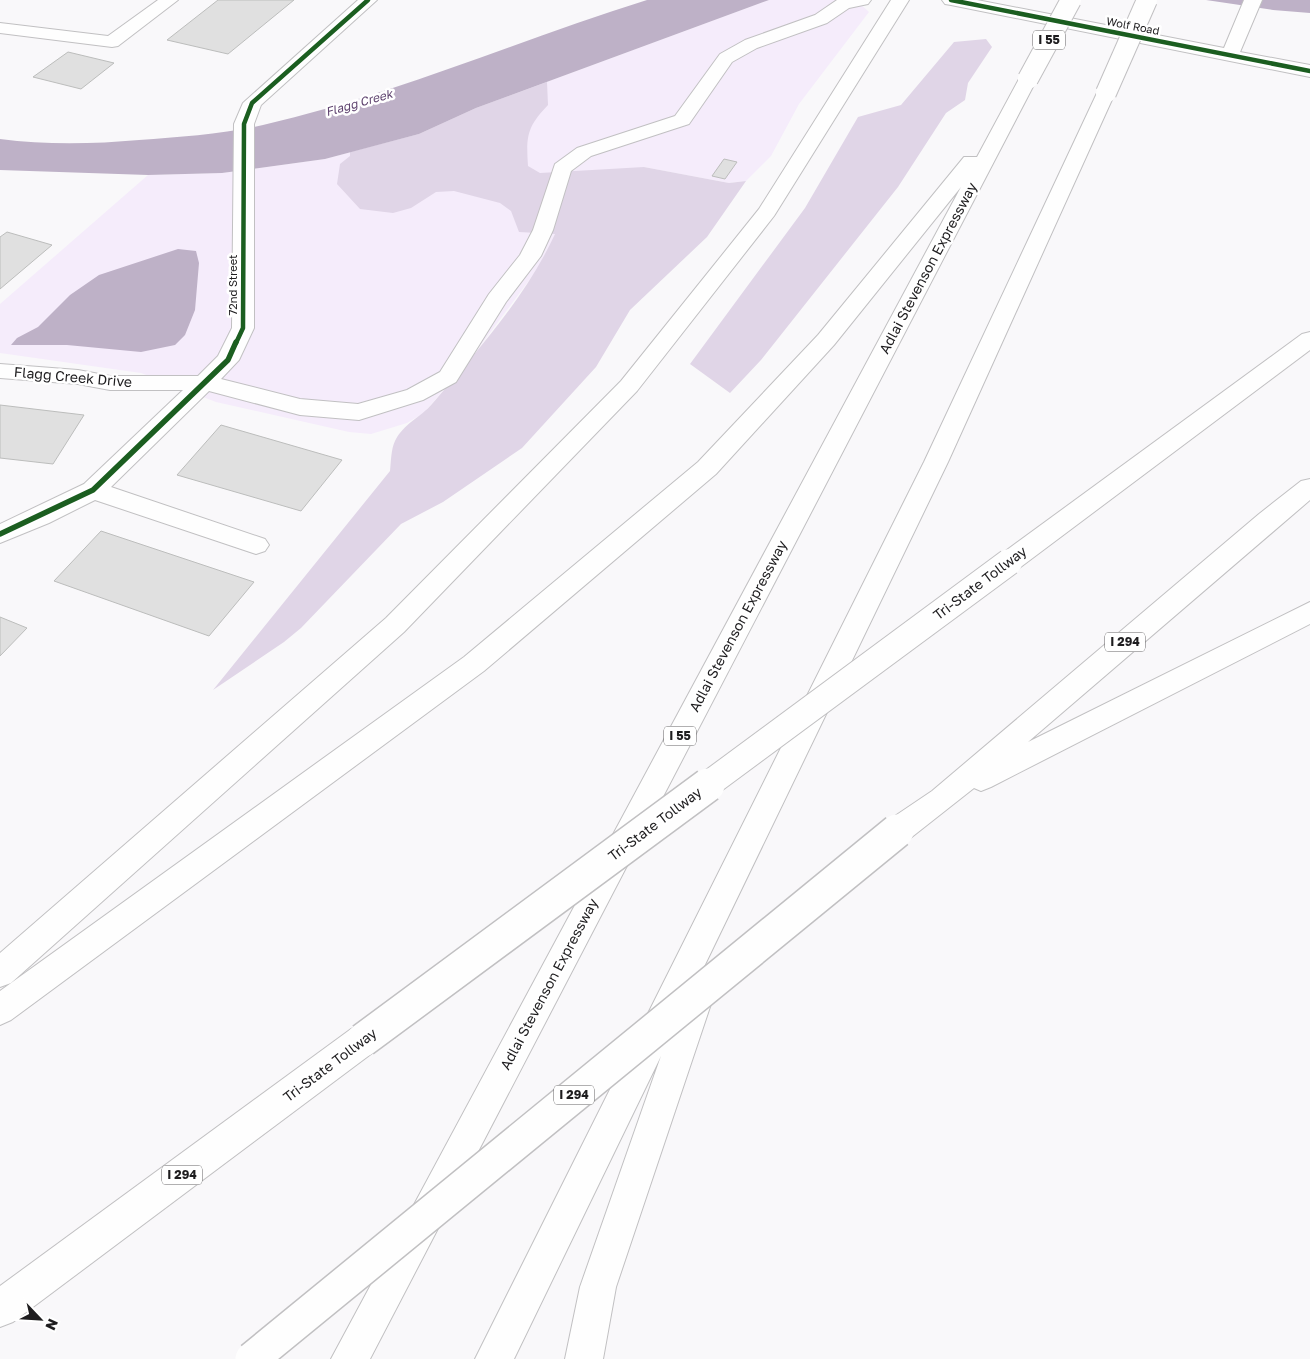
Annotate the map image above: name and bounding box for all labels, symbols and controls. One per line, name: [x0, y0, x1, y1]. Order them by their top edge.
street label: Wolf Road: [1105, 14, 1161, 37]
road number: I 55: [1033, 30, 1065, 50]
water label: Flagg Creek: [324, 85, 395, 119]
street label: Adlai Stevenson Expressway: [875, 179, 980, 356]
street label: 72nd Street: [226, 254, 239, 316]
street label: Flagg Creek Drive: [13, 363, 133, 390]
street label: Adlai Stevenson Expressway: [685, 537, 790, 714]
street label: Tri-State Tollway: [930, 542, 1030, 623]
road number: I 294: [1105, 632, 1145, 652]
road number: I 55: [664, 726, 696, 746]
street label: Tri-State Tollway: [605, 783, 705, 864]
street label: Adlai Stevenson Expressway: [496, 895, 601, 1072]
street label: Tri-State Tollway: [280, 1024, 380, 1105]
road number: I 294: [554, 1086, 594, 1104]
road number: I 294: [162, 1166, 202, 1184]
north arrow: [15, 1294, 65, 1344]
text: N: [42, 1316, 62, 1333]

